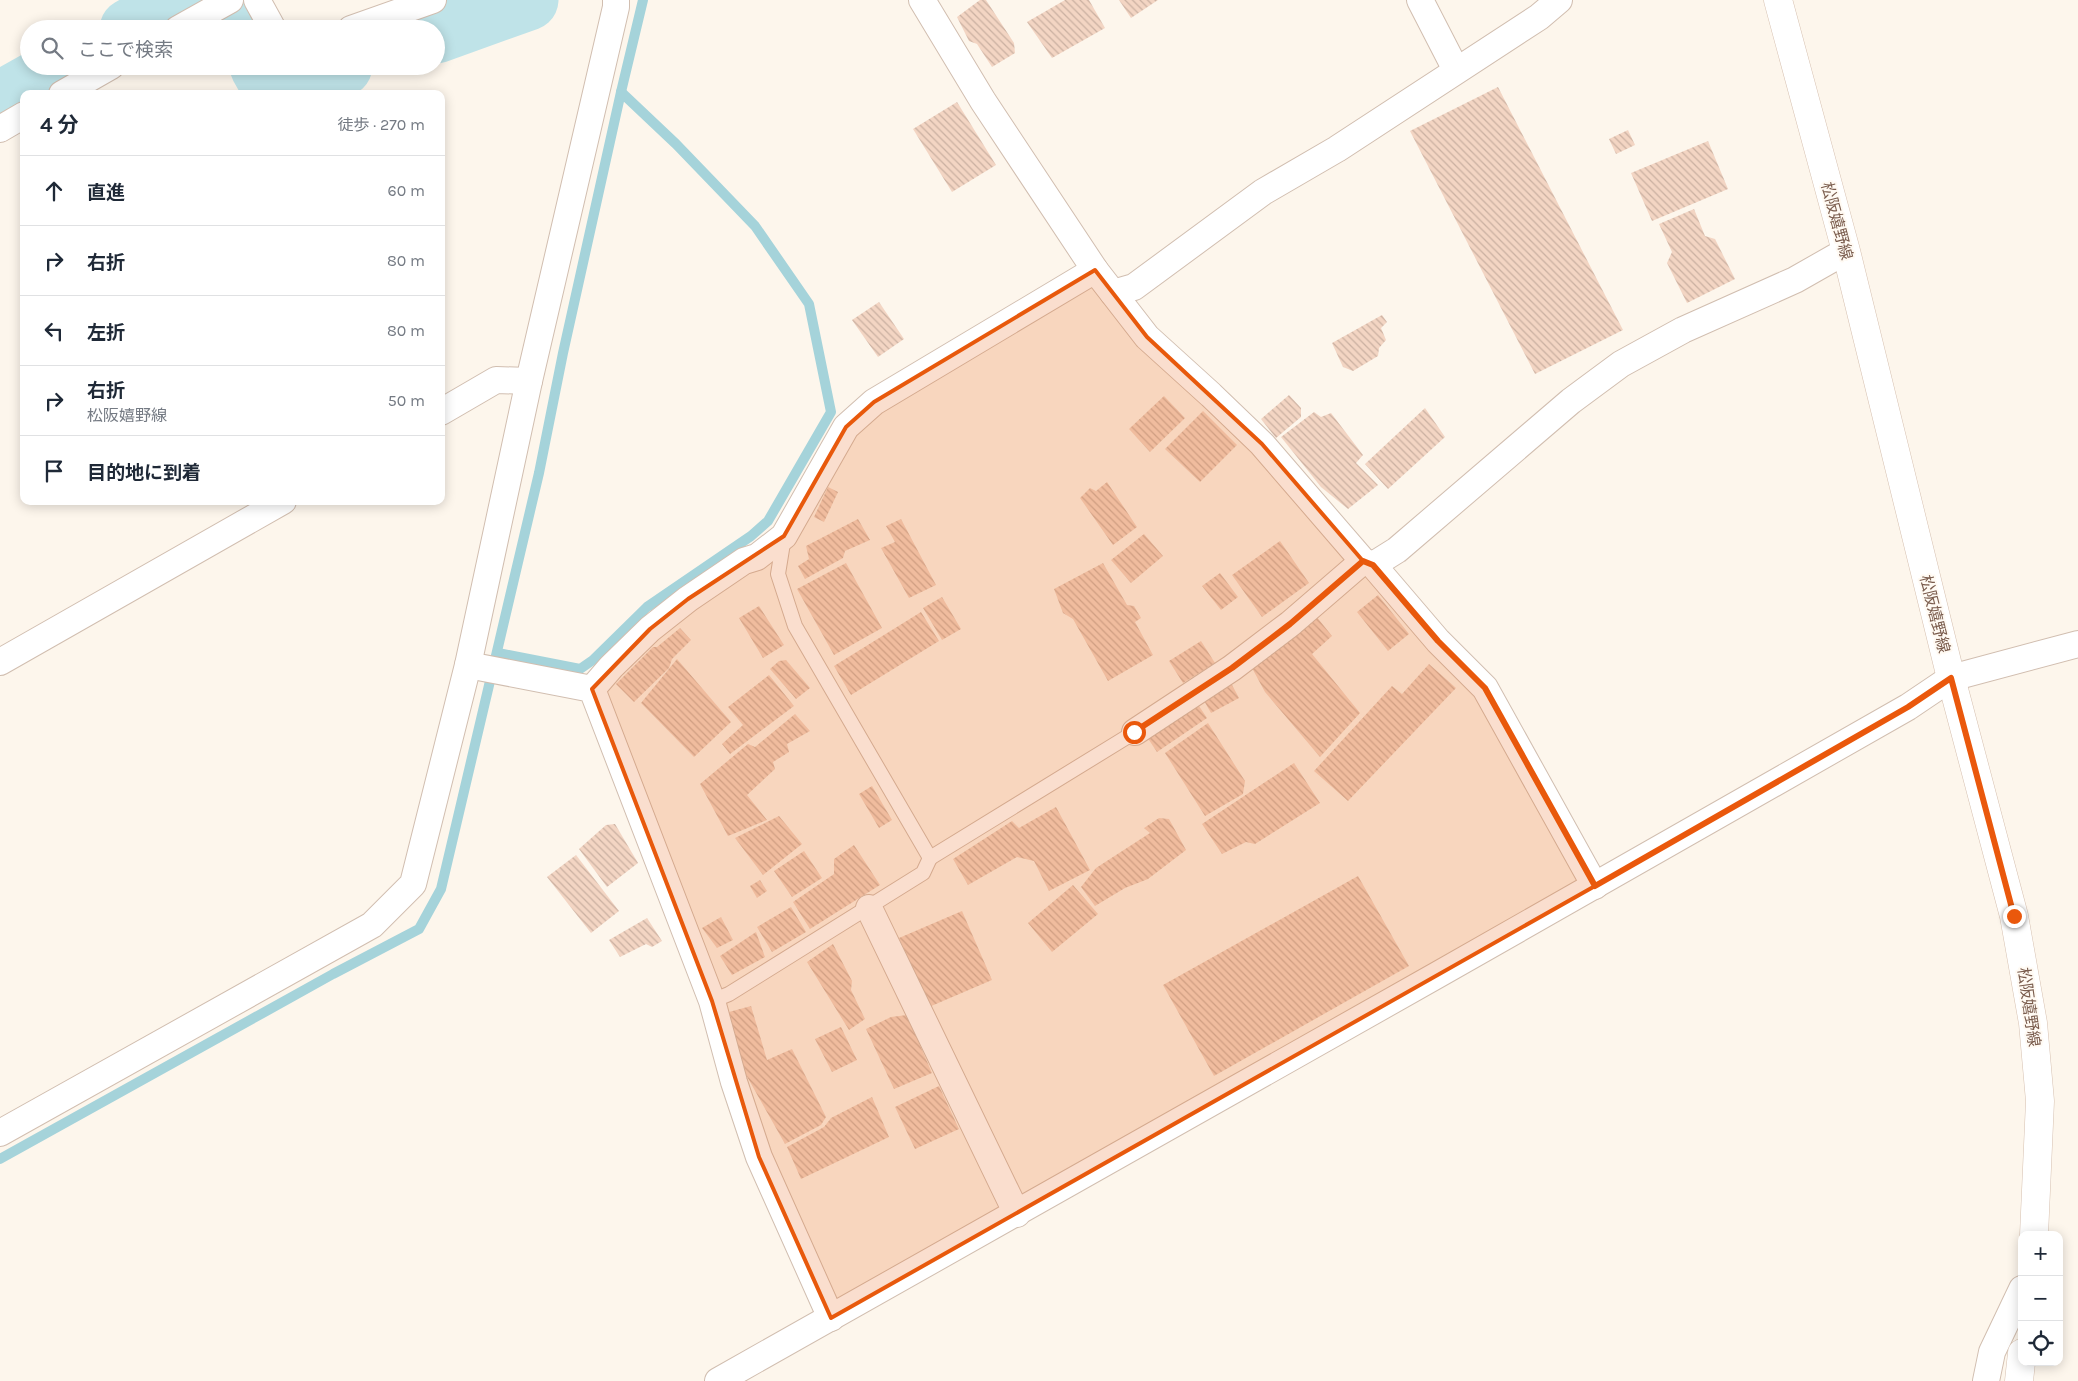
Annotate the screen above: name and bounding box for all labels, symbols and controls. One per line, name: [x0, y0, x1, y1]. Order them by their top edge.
search box: [20, 20, 445, 75]
icon: search: [38, 34, 66, 62]
text: ここで検索: [78, 39, 173, 61]
text: 4 分: [40, 113, 79, 137]
text: 徒歩 · 270 m: [337, 115, 425, 134]
icon: ahead: [40, 177, 68, 205]
street label: 松阪嬉野線: [1817, 180, 1857, 262]
text: 60 m: [388, 181, 425, 200]
text: 直進: [87, 182, 125, 204]
icon: right: [40, 247, 68, 275]
text: 80 m: [387, 251, 425, 270]
text: 右折: [87, 252, 125, 274]
icon: left: [40, 317, 68, 345]
text: 80 m: [387, 321, 425, 340]
text: 左折: [87, 322, 125, 344]
text: 右折: [87, 380, 125, 402]
icon: right: [40, 387, 68, 415]
text: 50 m: [388, 391, 425, 410]
text: 松阪嬉野線: [87, 406, 167, 425]
icon: arrive: [40, 457, 68, 485]
text: 目的地に到着: [87, 462, 201, 484]
street label: 松阪嬉野線: [1916, 573, 1954, 655]
route start: [1123, 721, 1146, 744]
route end: [2003, 905, 2026, 928]
street label: 松阪嬉野線: [2014, 966, 2044, 1048]
map controls: [2018, 1231, 2063, 1366]
button: +: [2018, 1231, 2063, 1276]
button: −: [2018, 1276, 2063, 1321]
button: locate: [2018, 1321, 2063, 1366]

